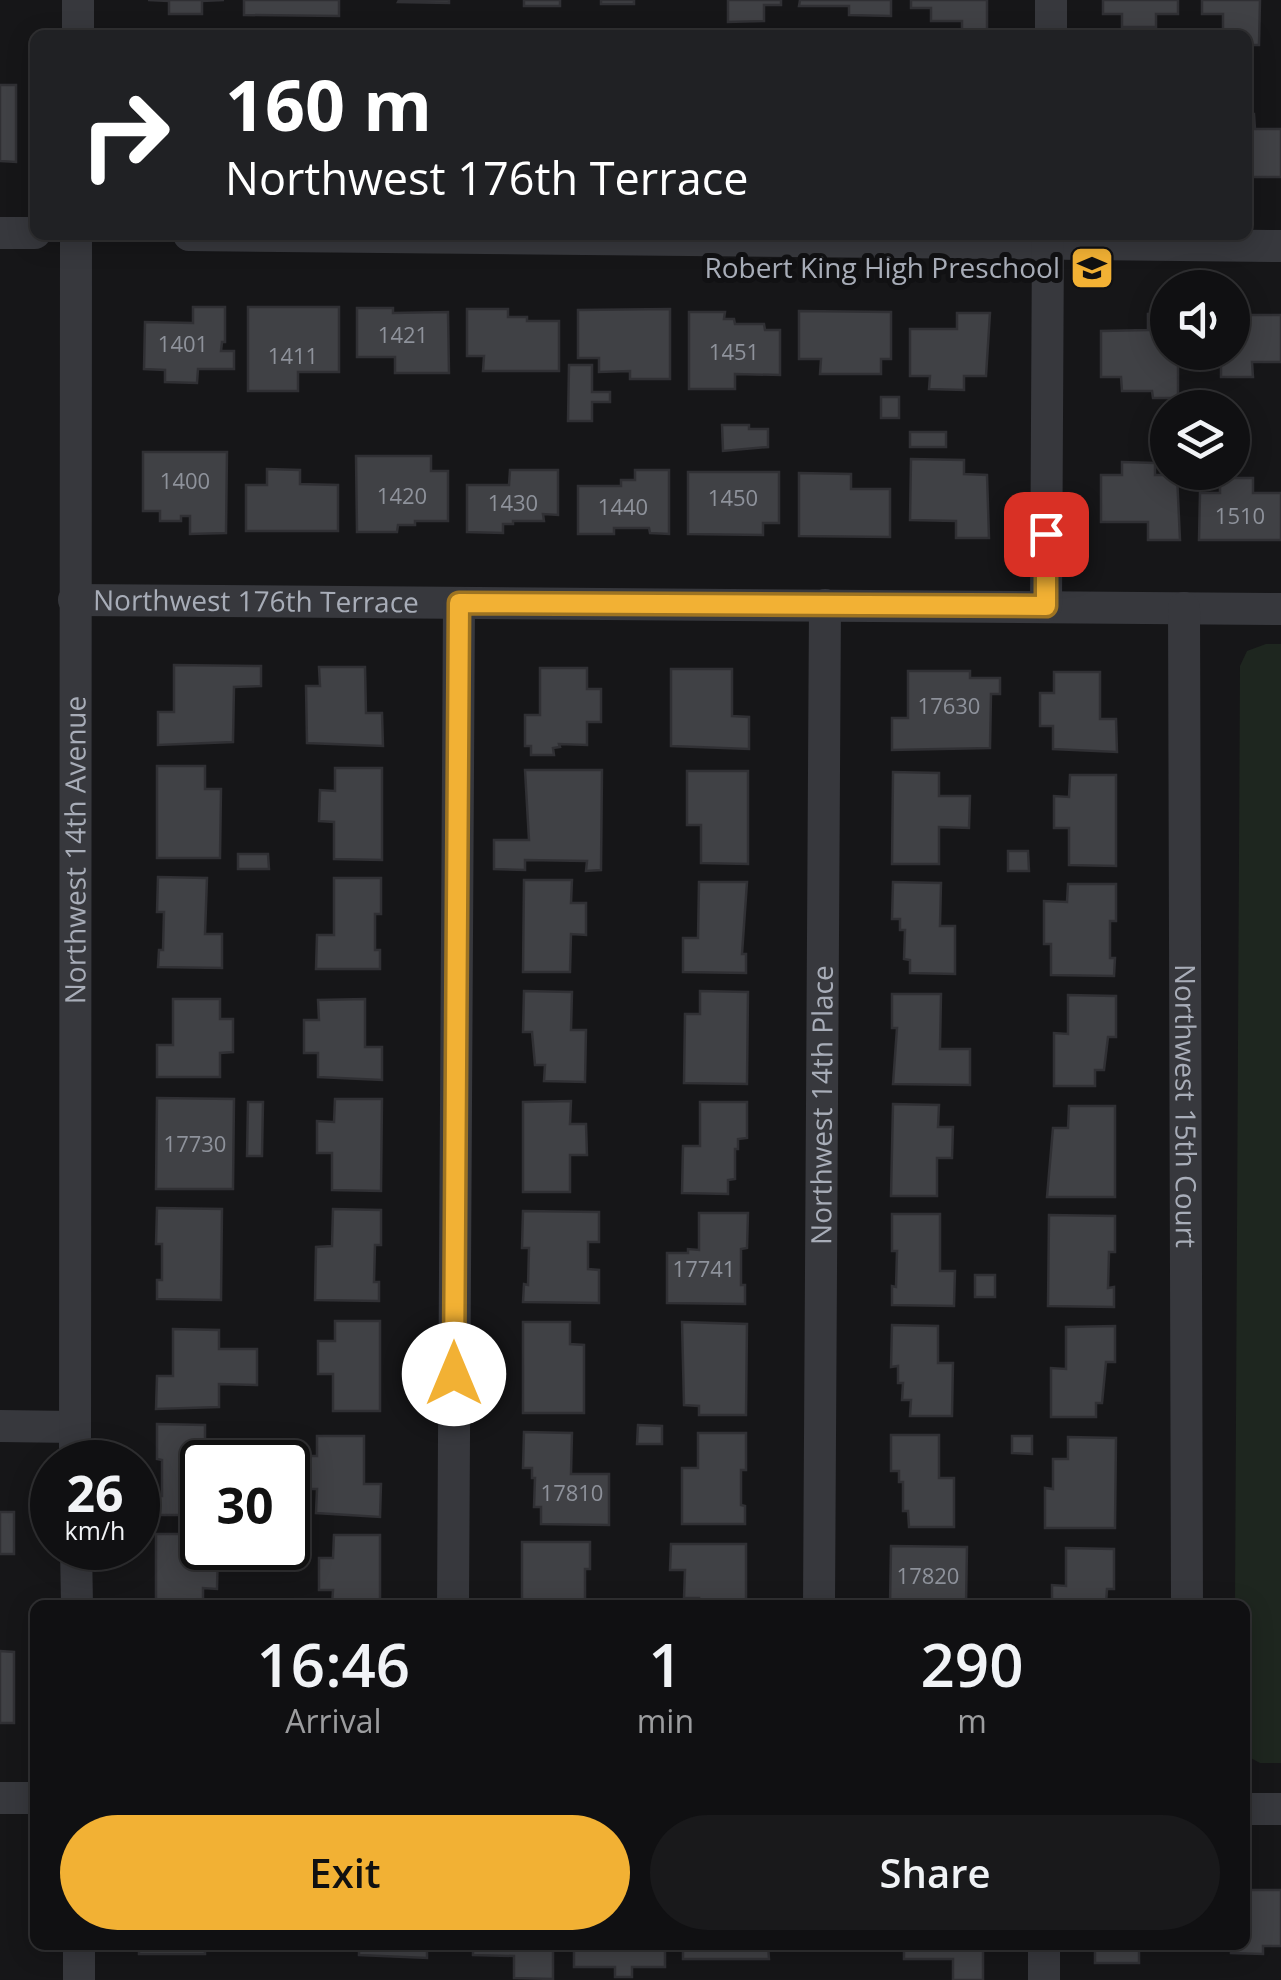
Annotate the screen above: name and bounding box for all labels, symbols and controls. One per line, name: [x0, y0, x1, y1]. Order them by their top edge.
text: 160 m: [225, 56, 432, 152]
icon: right: [60, 70, 190, 200]
text: Northwest 176th Terrace: [225, 147, 748, 208]
school or university icon: Robert King High Preschool: [1069, 245, 1115, 291]
place label: Robert King High Preschool: [704, 248, 1060, 286]
map controls: [1150, 270, 1250, 490]
button: sound: [1150, 270, 1250, 370]
house number: 1421: [378, 319, 428, 349]
house number: 1401: [158, 328, 208, 358]
house number: 1451: [709, 336, 759, 366]
house number: 1411: [268, 340, 318, 370]
button: layers: [1150, 390, 1250, 490]
house number: 1400: [160, 465, 210, 495]
house number: 1420: [377, 480, 427, 510]
house number: 1450: [708, 482, 758, 512]
house number: 1430: [488, 487, 538, 517]
house number: 1440: [598, 491, 648, 521]
pin: [1004, 492, 1089, 577]
house number: 1510: [1215, 500, 1265, 530]
icon: arrive: [1019, 507, 1074, 562]
street label: Northwest 176th Terrace: [93, 580, 419, 621]
house number: 17630: [918, 690, 980, 720]
street label: Northwest 14th Avenue: [55, 696, 94, 1004]
street label: Northwest 15th Court: [1167, 964, 1206, 1248]
street label: Northwest 14th Place: [801, 965, 841, 1245]
house number: 17730: [164, 1128, 226, 1158]
house number: 17741: [673, 1253, 735, 1283]
position arrow: [402, 1322, 506, 1426]
speed limit sign: 30: [180, 1440, 310, 1570]
text: 26: [66, 1459, 124, 1527]
house number: 17810: [541, 1477, 603, 1507]
text: km/h: [65, 1513, 125, 1547]
house number: 17820: [897, 1560, 959, 1590]
text: 16:46: [257, 1623, 410, 1705]
text: 1: [648, 1623, 683, 1705]
text: 290: [921, 1623, 1023, 1705]
text: Arrival: [285, 1699, 382, 1742]
text: min: [637, 1699, 694, 1742]
text: m: [957, 1699, 987, 1742]
button: Exit: [60, 1815, 630, 1930]
button: Share: [650, 1815, 1220, 1930]

